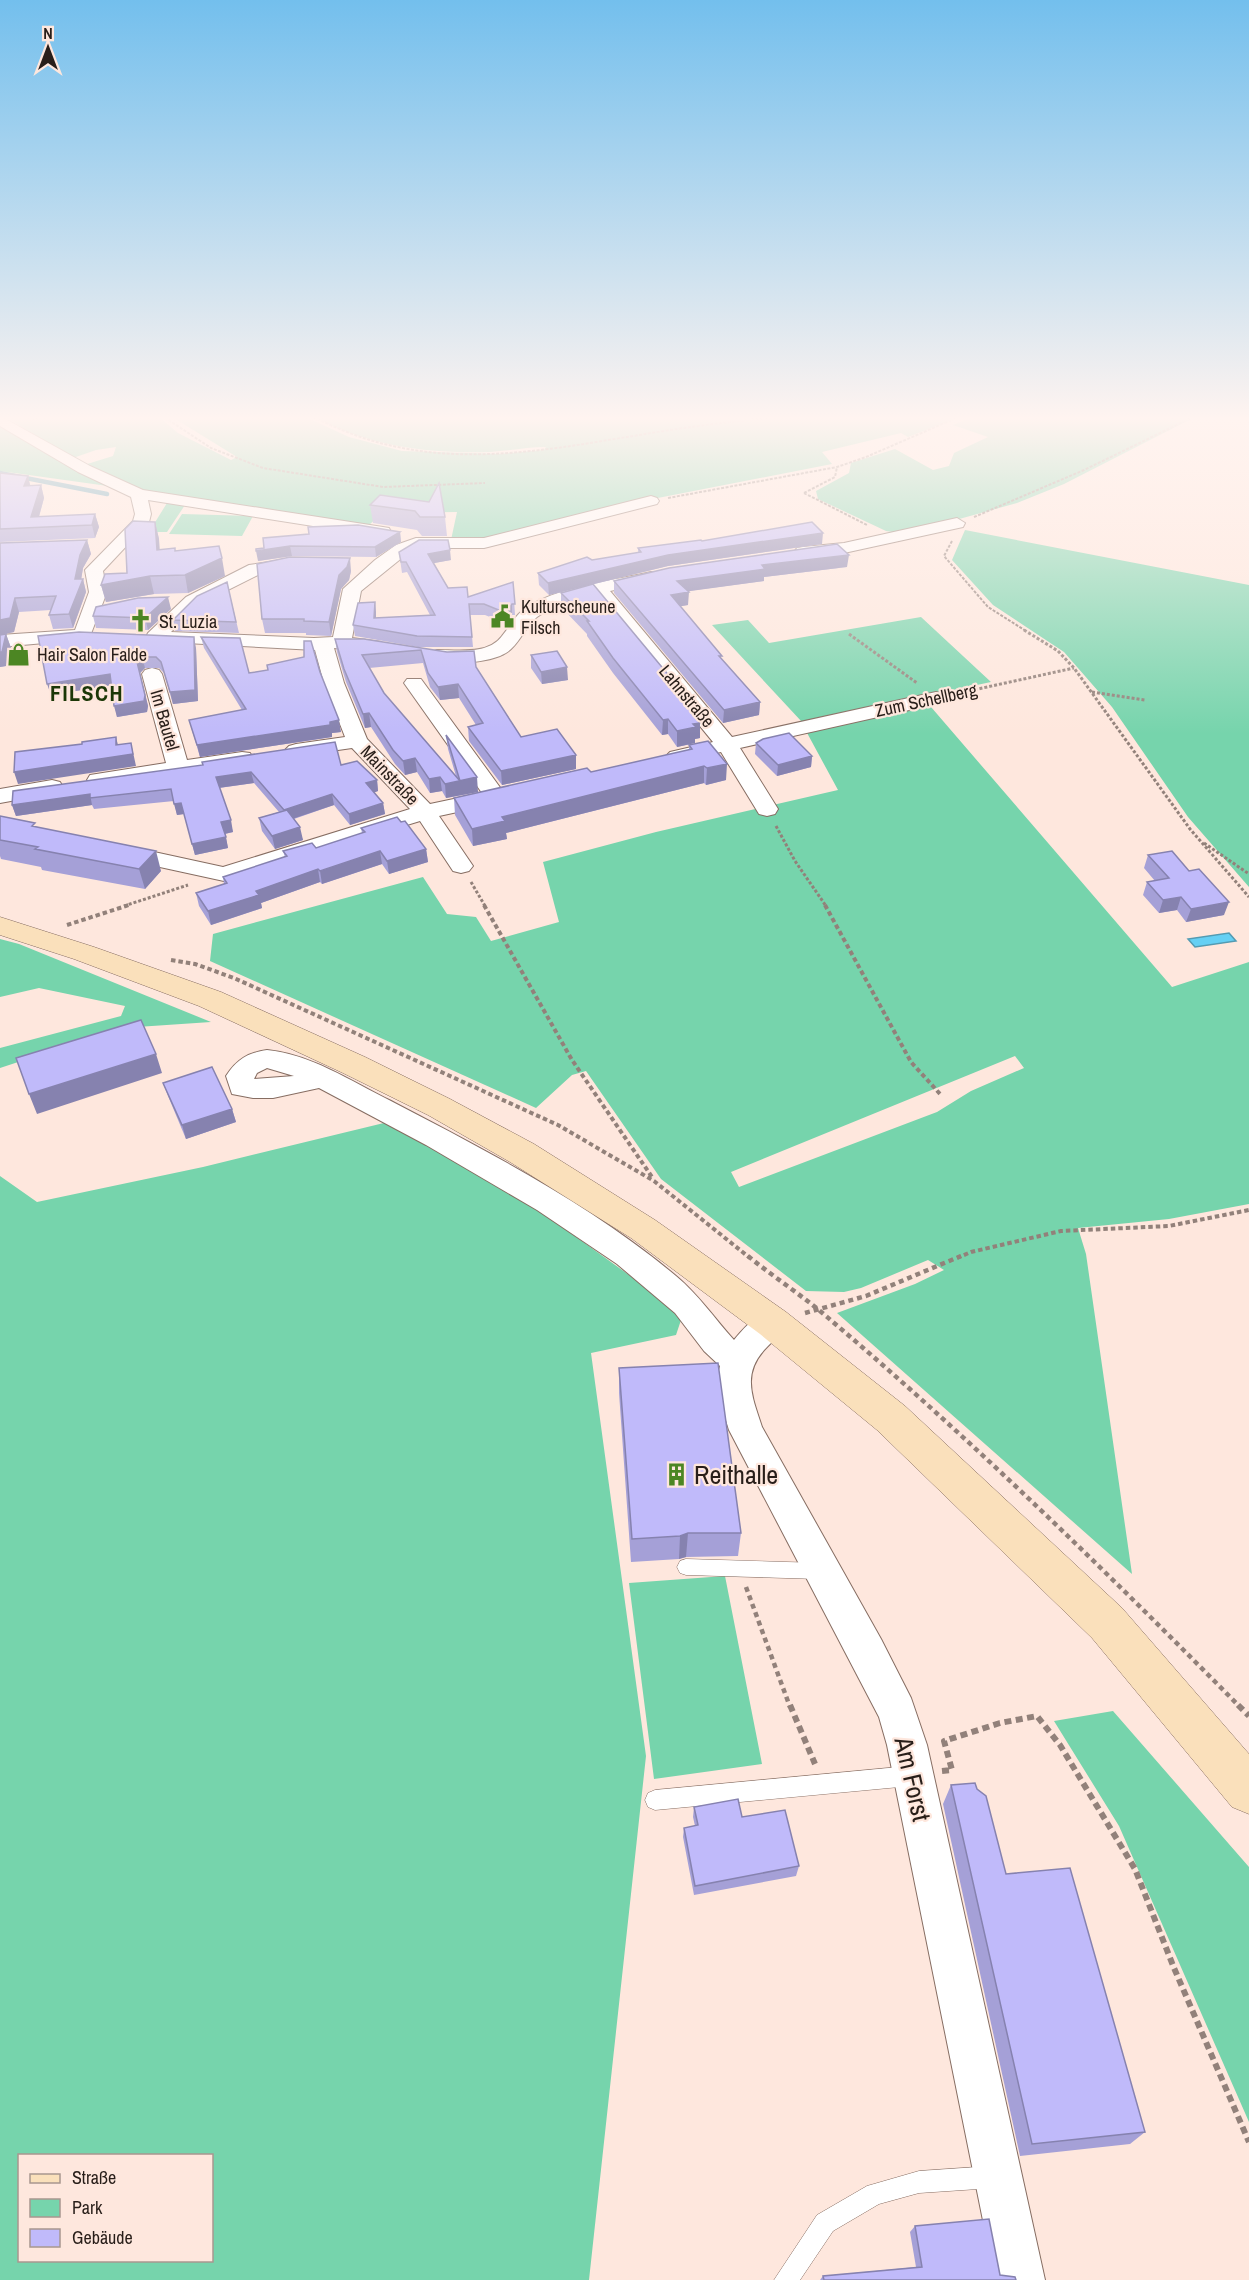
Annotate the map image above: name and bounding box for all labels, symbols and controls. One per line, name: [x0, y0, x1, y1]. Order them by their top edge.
north arrow: [18, 18, 78, 78]
text: N: [43, 22, 53, 44]
place label: Kulturscheune Filsch: [521, 594, 615, 640]
public building icon: Kulturscheune Filsch: [490, 603, 516, 629]
church icon: St. Luzia: [128, 608, 154, 634]
place label: St. Luzia: [159, 609, 217, 634]
shop icon: Hair Salon Falde: [6, 641, 32, 667]
place label: Hair Salon Falde: [37, 642, 147, 667]
street label: Lahnstraße: [653, 659, 721, 733]
street label: Zum Schellberg: [873, 677, 980, 723]
district label: FILSCH: [50, 678, 124, 708]
street label: Im Bautel: [144, 687, 186, 753]
street label: Mainstraße: [355, 739, 425, 811]
place label: Reithalle: [694, 1457, 778, 1492]
building icon: Reithalle: [663, 1461, 689, 1487]
street label: Am Forst: [886, 1732, 940, 1825]
legend: [18, 2154, 213, 2262]
text: Straße: [72, 2165, 116, 2190]
text: Park: [72, 2195, 103, 2220]
text: Gebäude: [72, 2225, 133, 2250]

